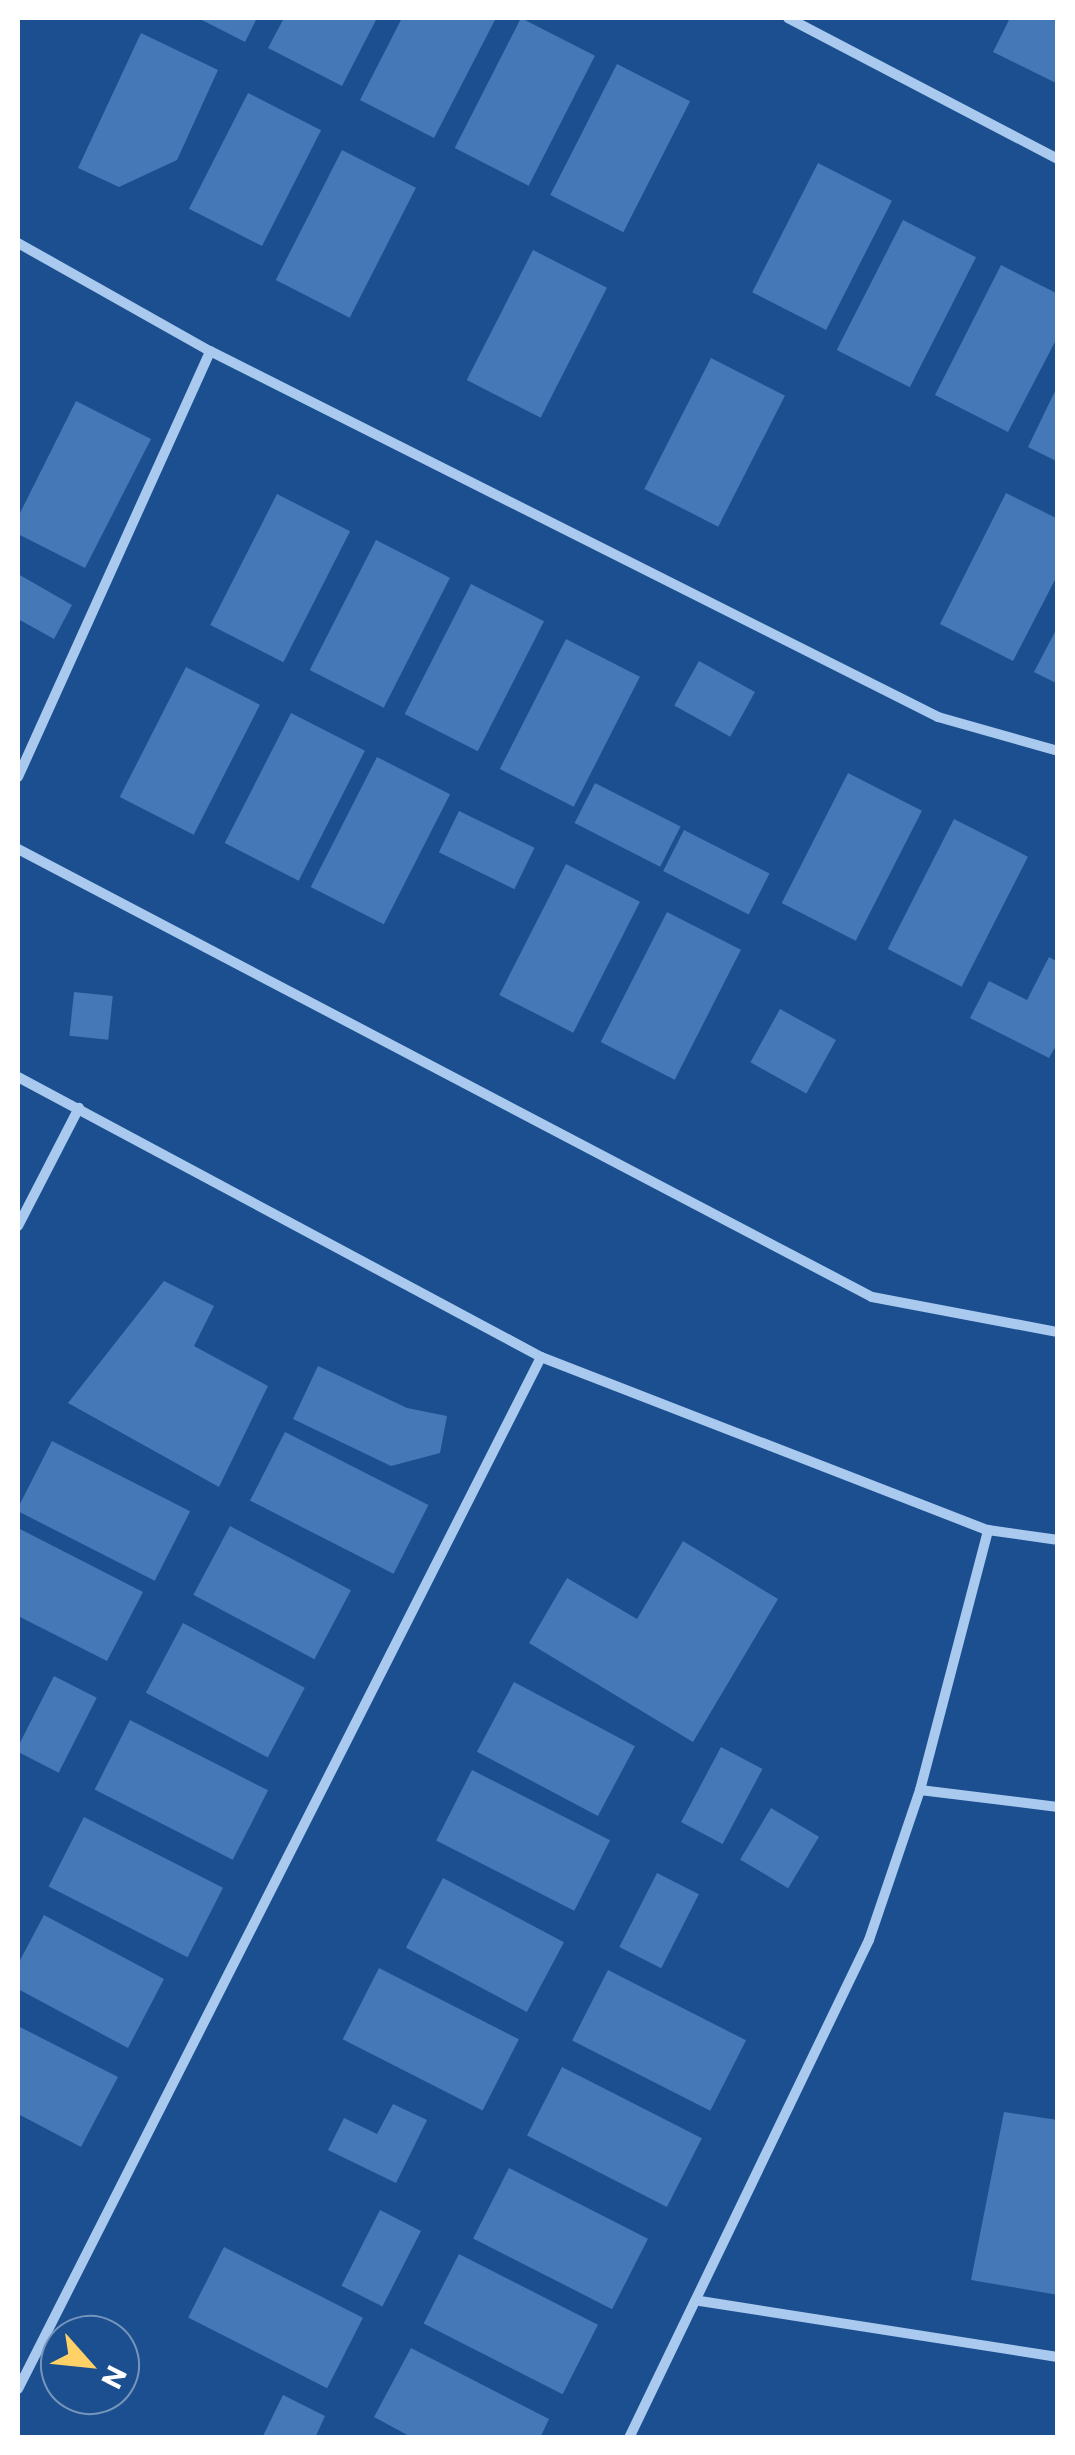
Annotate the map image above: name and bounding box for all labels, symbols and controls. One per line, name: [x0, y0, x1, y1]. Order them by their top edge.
north arrow: [40, 2315, 140, 2415]
text: N: [95, 2361, 135, 2395]

